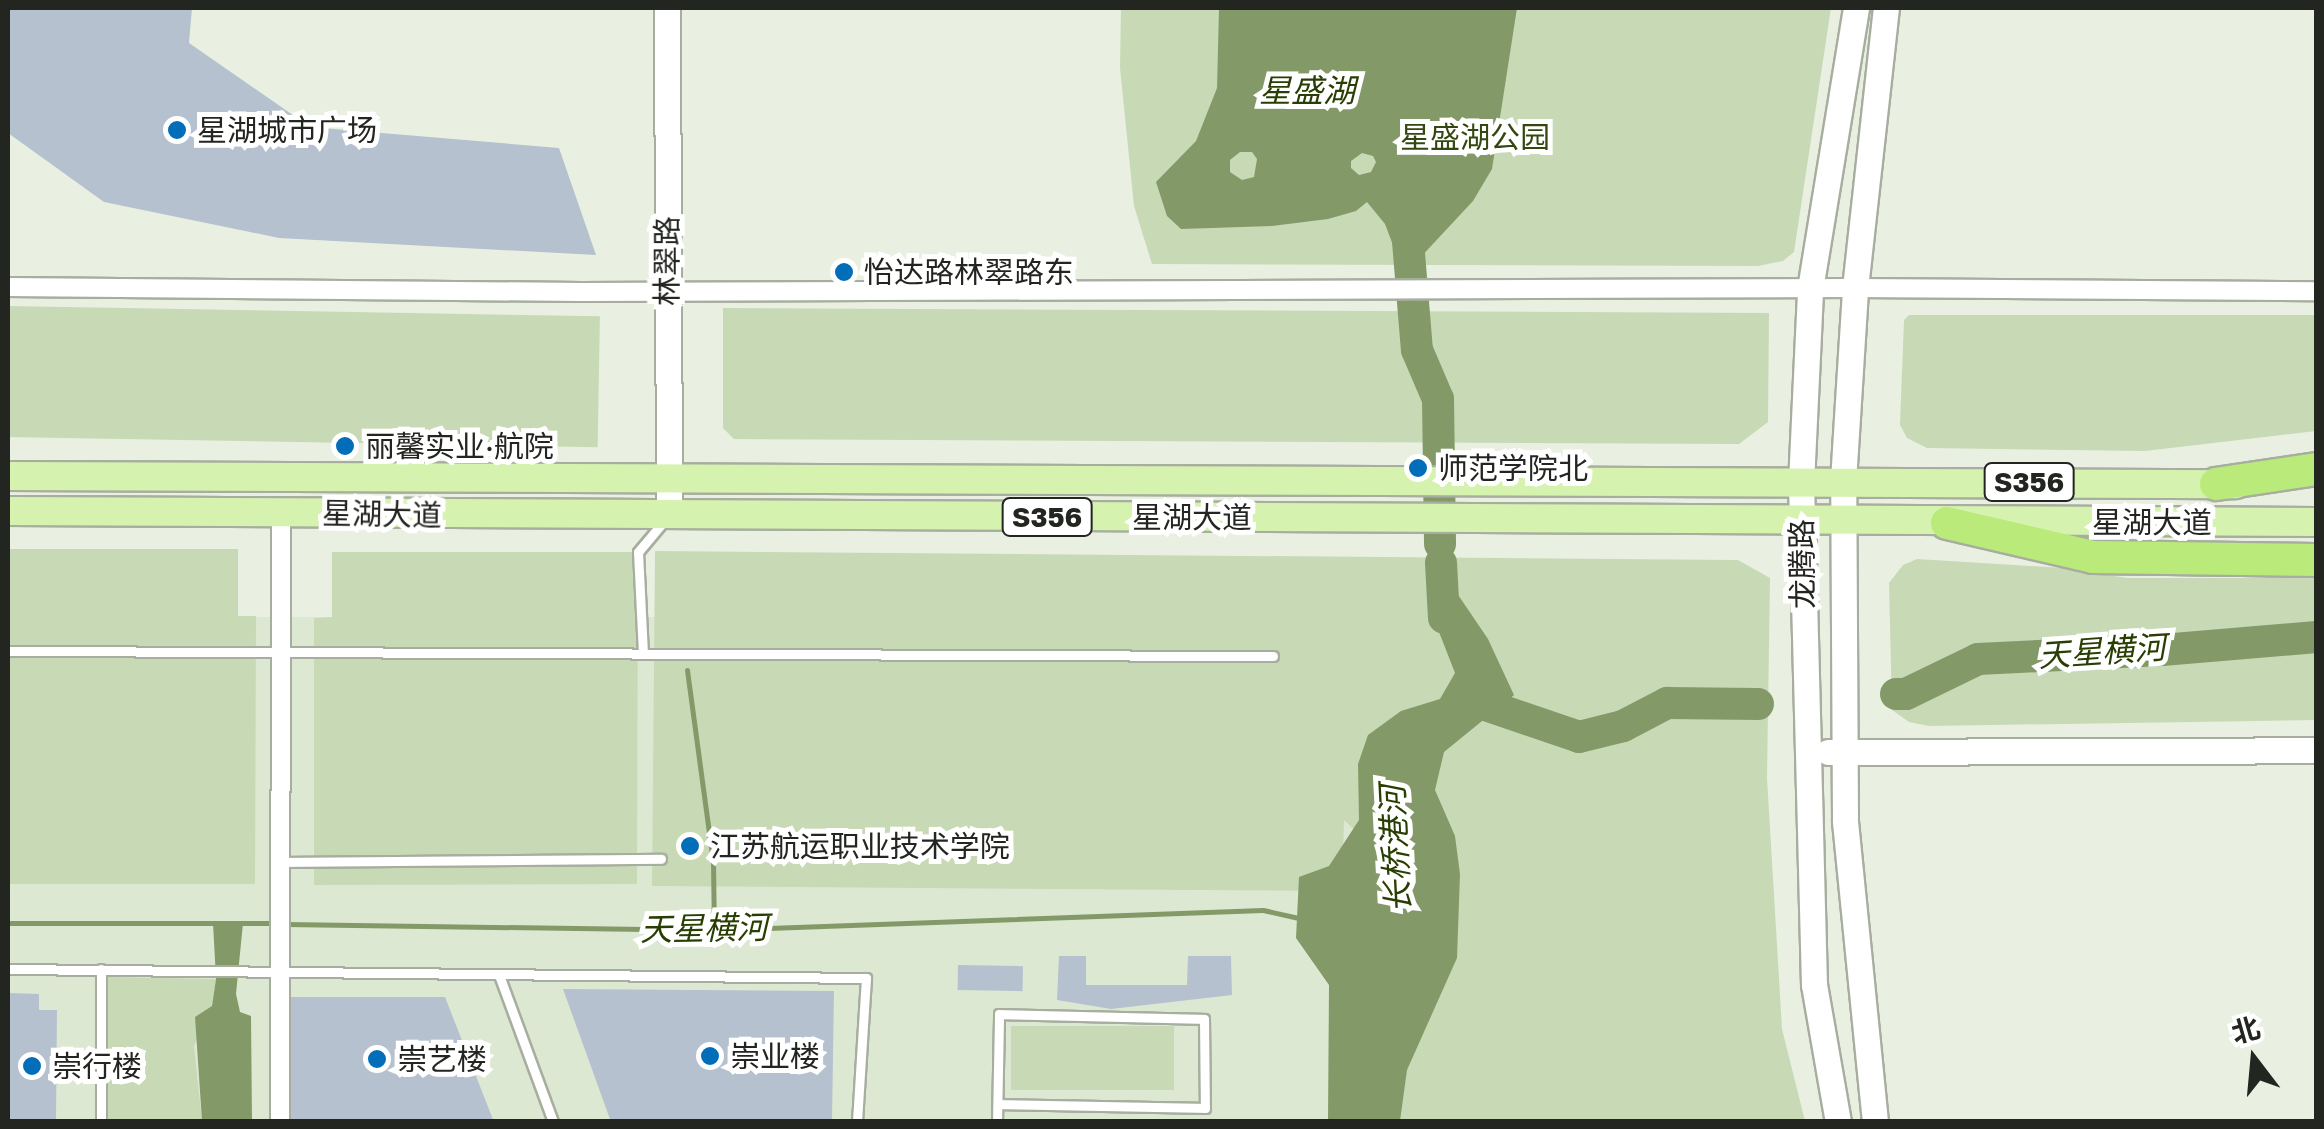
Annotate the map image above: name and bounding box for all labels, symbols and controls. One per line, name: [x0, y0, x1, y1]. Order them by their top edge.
water label: 星盛湖: [1259, 71, 1355, 109]
place label: 星湖城市广场: [197, 112, 377, 148]
marker: 星湖城市广场: [166, 119, 188, 141]
park label: 星盛湖公园: [1400, 119, 1550, 155]
street label: 林翠路: [649, 216, 685, 306]
place label: 怡达路林翠路东: [864, 254, 1074, 290]
marker: 怡达路林翠路东: [833, 261, 855, 283]
place label: 丽馨实业·航院: [365, 428, 554, 464]
marker: 丽馨实业·航院: [334, 435, 356, 457]
place label: 师范学院北: [1438, 450, 1588, 486]
marker: 师范学院北: [1407, 457, 1429, 479]
road number: S356: [1982, 459, 2076, 505]
road number: S356: [1000, 494, 1094, 540]
street label: 星湖大道: [322, 495, 442, 533]
street label: 星湖大道: [1132, 499, 1252, 535]
street label: 星湖大道: [2092, 504, 2212, 540]
street label: 龙腾路: [1783, 519, 1821, 609]
water label: 天星横河: [2037, 627, 2167, 675]
water label: 长桥港河: [1372, 784, 1418, 914]
place label: 江苏航运职业技术学院: [710, 828, 1010, 864]
marker: 江苏航运职业技术学院: [679, 835, 701, 857]
water label: 天星横河: [640, 908, 768, 948]
north arrow: [2204, 1009, 2304, 1109]
text: 北: [2228, 1010, 2264, 1049]
place label: 崇业楼: [730, 1038, 820, 1074]
place label: 崇艺楼: [397, 1041, 487, 1077]
marker: 崇业楼: [699, 1045, 721, 1067]
place label: 崇行楼: [52, 1048, 142, 1084]
marker: 崇艺楼: [366, 1048, 388, 1070]
marker: 崇行楼: [21, 1055, 43, 1077]

